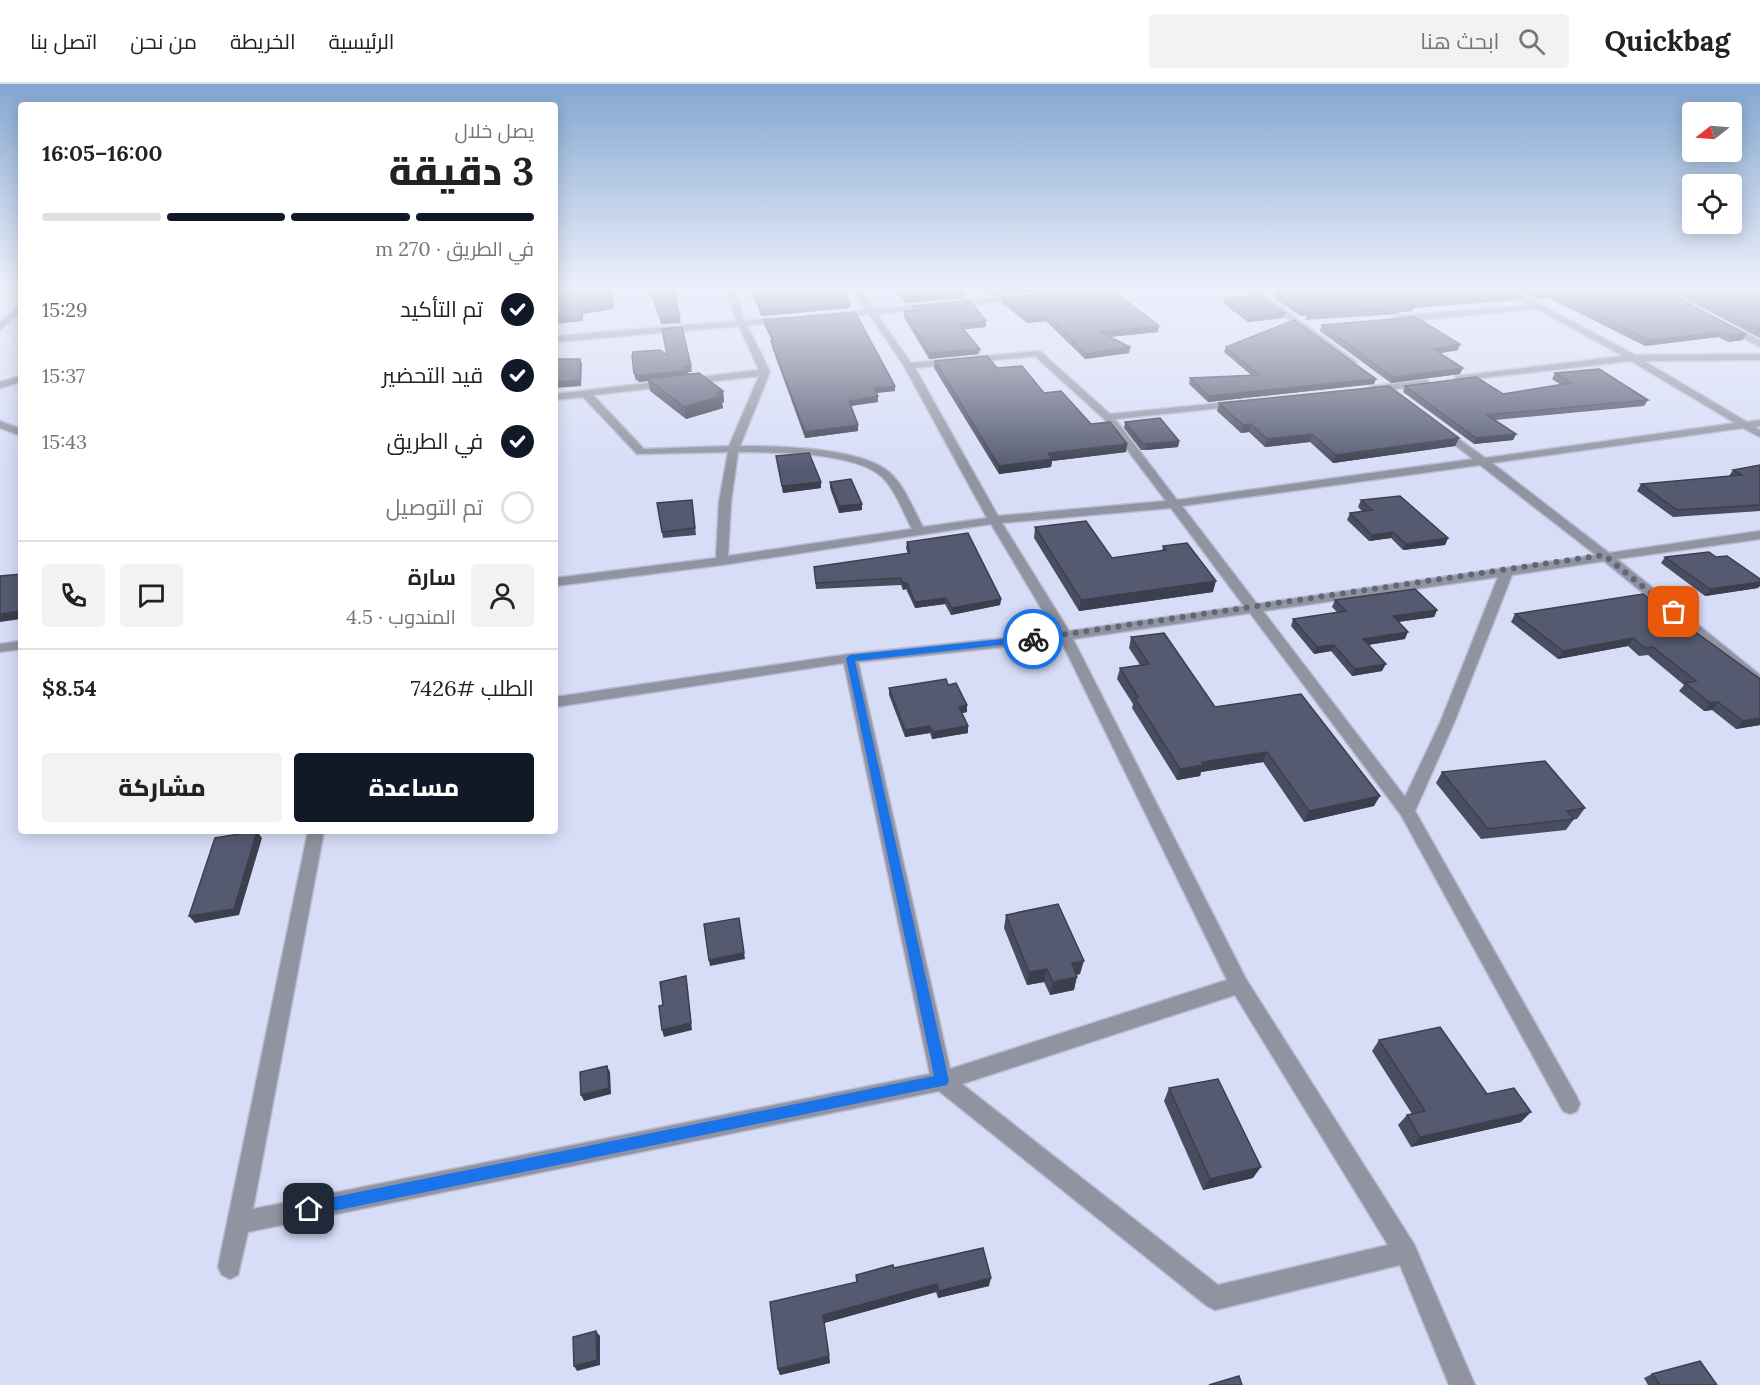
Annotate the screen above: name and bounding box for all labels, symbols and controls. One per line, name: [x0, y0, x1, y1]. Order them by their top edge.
search box: [1149, 14, 1569, 68]
text: Quickbag: [1605, 23, 1730, 59]
icon: search: [1515, 25, 1548, 58]
text: ابحث هنا: [1420, 27, 1500, 55]
text: اتصل بنا: [30, 28, 97, 55]
text: من نحن: [130, 28, 197, 55]
text: الخريطة: [230, 28, 296, 55]
text: الرئيسية: [329, 28, 394, 55]
north arrow: [1682, 102, 1742, 162]
map controls: [1682, 102, 1742, 234]
text: يصل خلال: [455, 118, 534, 143]
text: 16:00–16:05: [42, 139, 162, 167]
text: 3 دقيقة: [389, 146, 534, 196]
button: locate: [1682, 174, 1742, 234]
text: في الطريق · 270 m: [375, 236, 534, 261]
icon: check: [501, 293, 534, 326]
text: تم التأكيد: [400, 295, 483, 323]
text: 15:29: [42, 297, 87, 322]
icon: check: [501, 359, 534, 392]
text: قيد التحضير: [382, 361, 483, 389]
text: 15:37: [42, 363, 85, 388]
icon: check: [501, 425, 534, 458]
text: في الطريق: [386, 427, 483, 455]
text: 15:43: [42, 429, 87, 454]
text: تم التوصيل: [386, 493, 483, 521]
text: سارة: [408, 563, 456, 591]
button: phone: [42, 564, 105, 627]
button: chat: [120, 564, 183, 627]
button: person: [471, 564, 534, 627]
pin: [1648, 586, 1699, 637]
icon: bag: [1657, 595, 1690, 628]
text: المندوب · 4.5: [346, 604, 456, 629]
courier: [1003, 609, 1063, 669]
icon: bike: [1017, 623, 1050, 656]
text: $8.54: [42, 674, 97, 702]
text: الطلب #7426: [410, 674, 534, 702]
button: مشاركة: [42, 753, 282, 822]
button: مساعدة: [294, 753, 534, 822]
pin: [283, 1183, 334, 1234]
icon: home: [292, 1192, 325, 1225]

